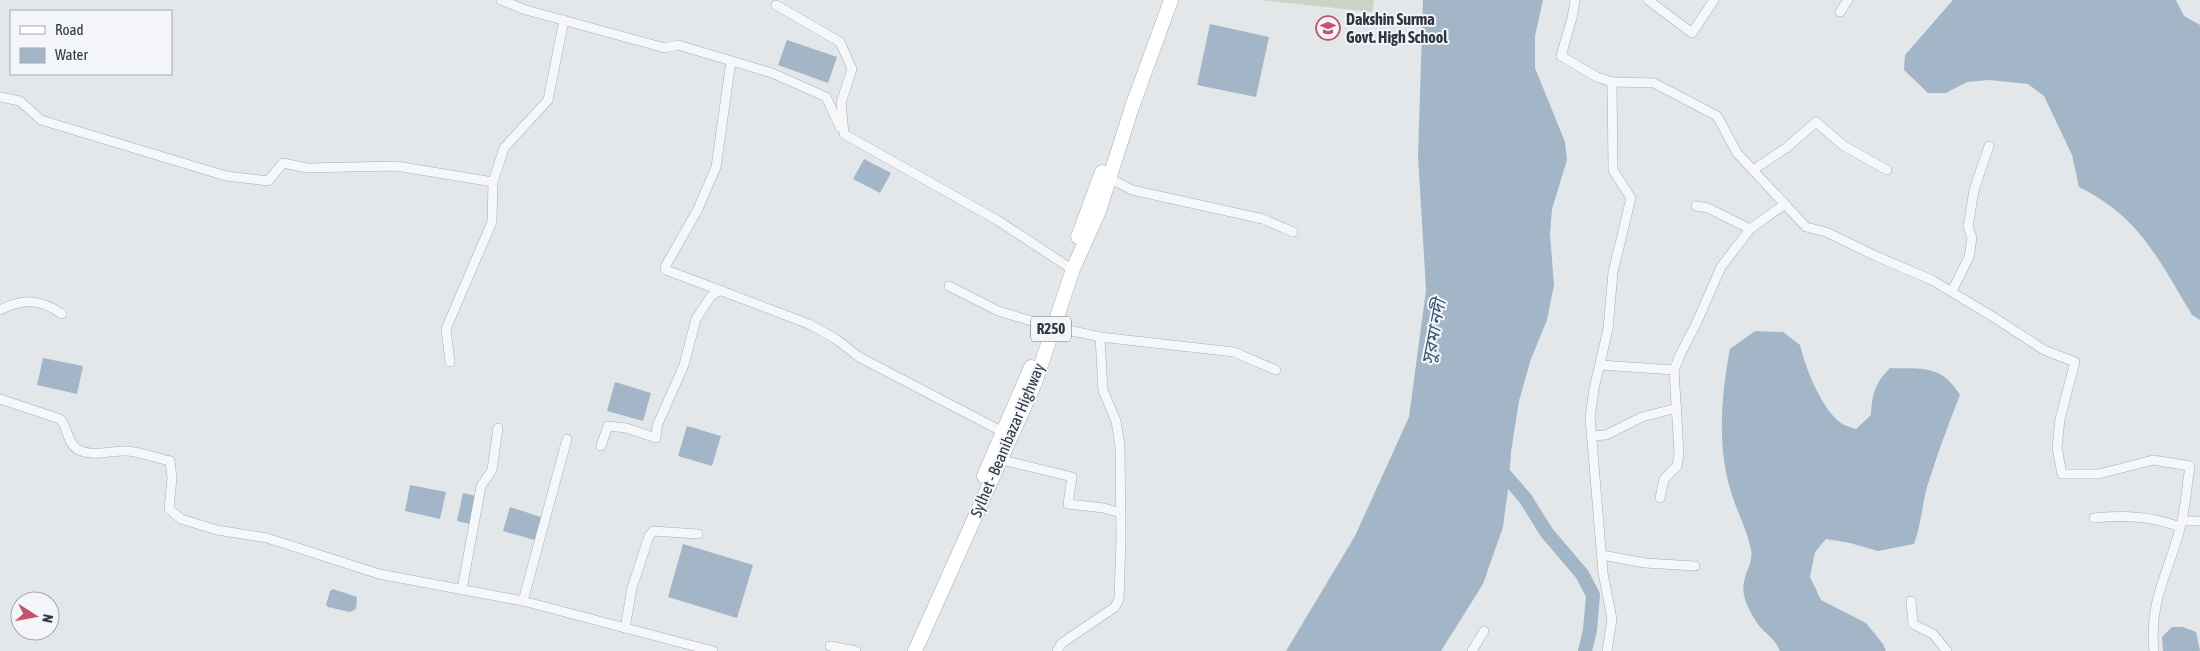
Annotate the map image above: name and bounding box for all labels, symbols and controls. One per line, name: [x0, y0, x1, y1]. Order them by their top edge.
legend: [10, 10, 172, 75]
place label: Dakshin Surma Govt. High School: [1346, 10, 1448, 46]
school or university icon: Dakshin Surma Govt. High School: [1315, 15, 1341, 41]
text: Road: [55, 21, 84, 38]
text: Water: [55, 46, 88, 63]
water label: সুরমা নদী: [1417, 294, 1452, 366]
road number: R250: [1031, 316, 1071, 342]
street label: Sylhet - Beanibazar Highway: [966, 360, 1049, 520]
north arrow: [10, 591, 60, 641]
text: N: [39, 613, 56, 624]

